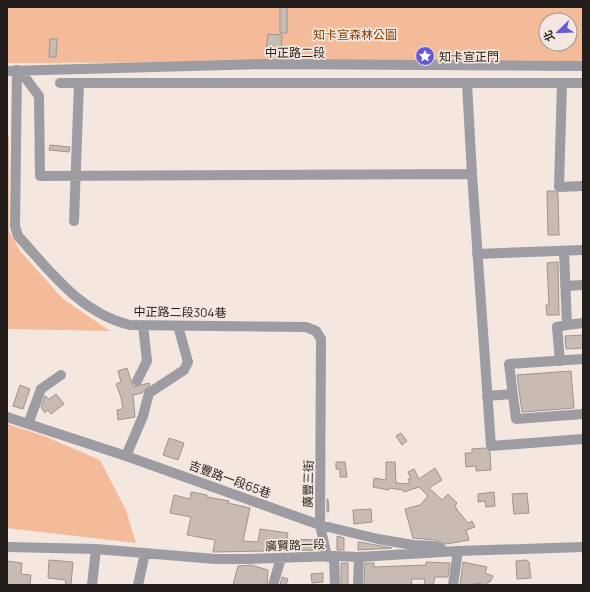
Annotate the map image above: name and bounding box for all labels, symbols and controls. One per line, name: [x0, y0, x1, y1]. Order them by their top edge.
north arrow: [538, 12, 578, 52]
park label: 知卡宣森林公園: [313, 26, 397, 43]
text: 北: [539, 28, 557, 44]
street label: 中正路二段: [265, 44, 325, 61]
place icon: 知卡宣正門: [414, 45, 436, 67]
place label: 知卡宣正門: [439, 48, 499, 65]
street label: 中正路二段304巷: [133, 303, 227, 321]
street label: 吉豐路一段65巷: [187, 456, 273, 502]
street label: 廣豐三街: [299, 460, 317, 508]
street label: 廣賢路一段: [265, 535, 325, 555]

